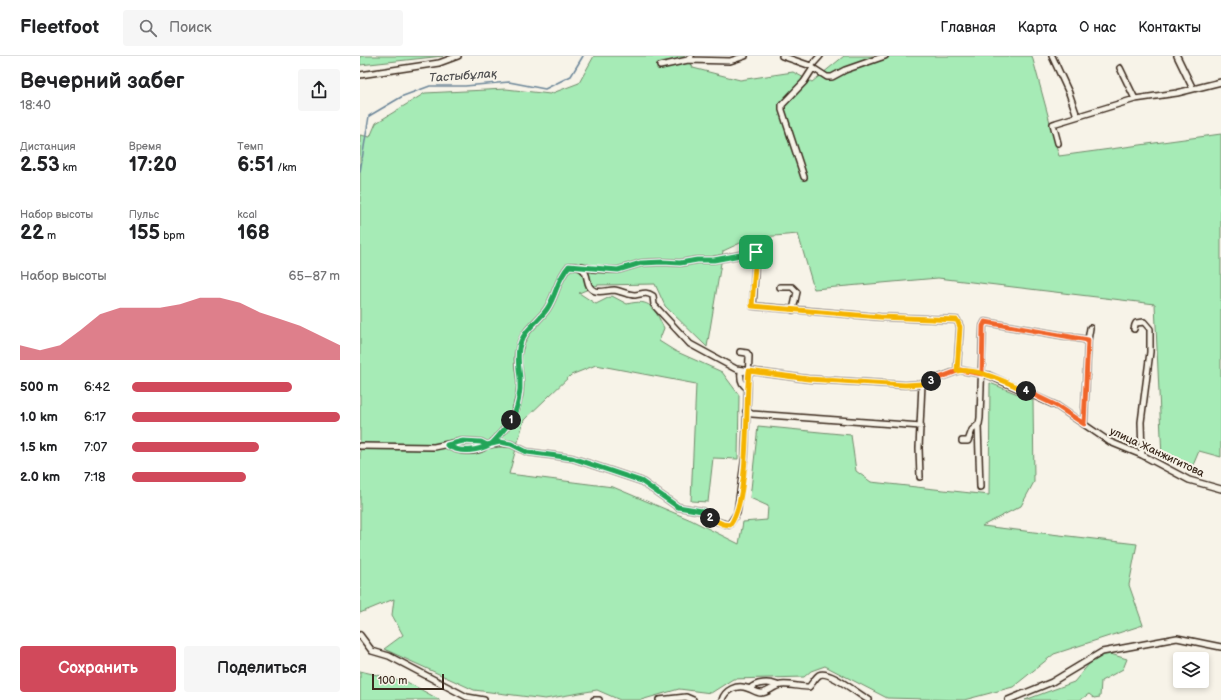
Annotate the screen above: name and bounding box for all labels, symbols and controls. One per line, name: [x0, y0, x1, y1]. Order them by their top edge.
search box: [123, 10, 403, 46]
text: Fleetfoot: [20, 16, 99, 39]
icon: search: [137, 17, 159, 39]
text: Поиск: [169, 18, 212, 37]
text: Главная: [941, 19, 996, 36]
text: Карта: [1018, 19, 1057, 36]
text: О нас: [1079, 19, 1116, 36]
text: Контакты: [1138, 19, 1201, 36]
water label: Тастыбұлақ: [429, 66, 498, 86]
text: Вечерний забег: [20, 68, 184, 95]
button: share: [298, 69, 340, 111]
text: 18:40: [20, 97, 51, 113]
text: Дистанция: [20, 140, 76, 153]
text: Время: [129, 140, 161, 153]
text: Темп: [237, 140, 263, 153]
text: 2.53: [20, 153, 60, 177]
text: 17:20: [129, 153, 177, 177]
text: 6:51: [237, 153, 274, 177]
text: km: [60, 161, 77, 174]
text: /km: [274, 161, 297, 174]
text: Набор высоты: [20, 208, 93, 221]
text: Пульс: [129, 208, 159, 221]
text: kcal: [237, 208, 257, 221]
text: 22: [20, 221, 44, 245]
text: 155: [129, 221, 160, 245]
text: 168: [237, 221, 270, 245]
text: m: [44, 229, 56, 242]
text: bpm: [160, 229, 185, 242]
pin: [739, 235, 773, 269]
icon: arrive: [745, 241, 767, 263]
text: Набор высоты: [20, 268, 107, 284]
text: 65–87 m: [289, 268, 340, 284]
pin: 3: [921, 371, 941, 391]
text: 3: [928, 374, 934, 387]
text: 500 m: [20, 379, 58, 395]
text: 6:42: [84, 379, 110, 395]
pin: 4: [1016, 381, 1036, 401]
text: 4: [1023, 384, 1029, 397]
text: 1.0 km: [20, 409, 58, 425]
text: 6:17: [84, 409, 106, 425]
pin: 1: [501, 410, 521, 430]
text: 1: [509, 413, 513, 426]
street label: улица Жанжигитова: [1108, 424, 1207, 480]
text: 1.5 km: [20, 439, 57, 455]
text: 7:07: [84, 439, 107, 455]
text: 2.0 km: [20, 469, 60, 485]
text: 7:18: [84, 469, 106, 485]
pin: 2: [700, 508, 720, 528]
text: 2: [707, 511, 713, 524]
button: Сохранить: [20, 646, 176, 692]
button: Поделиться: [184, 646, 340, 692]
map controls: [1173, 652, 1209, 688]
button: layers: [1173, 652, 1209, 688]
scale bar: [372, 672, 444, 691]
text: 100 m: [378, 674, 407, 687]

